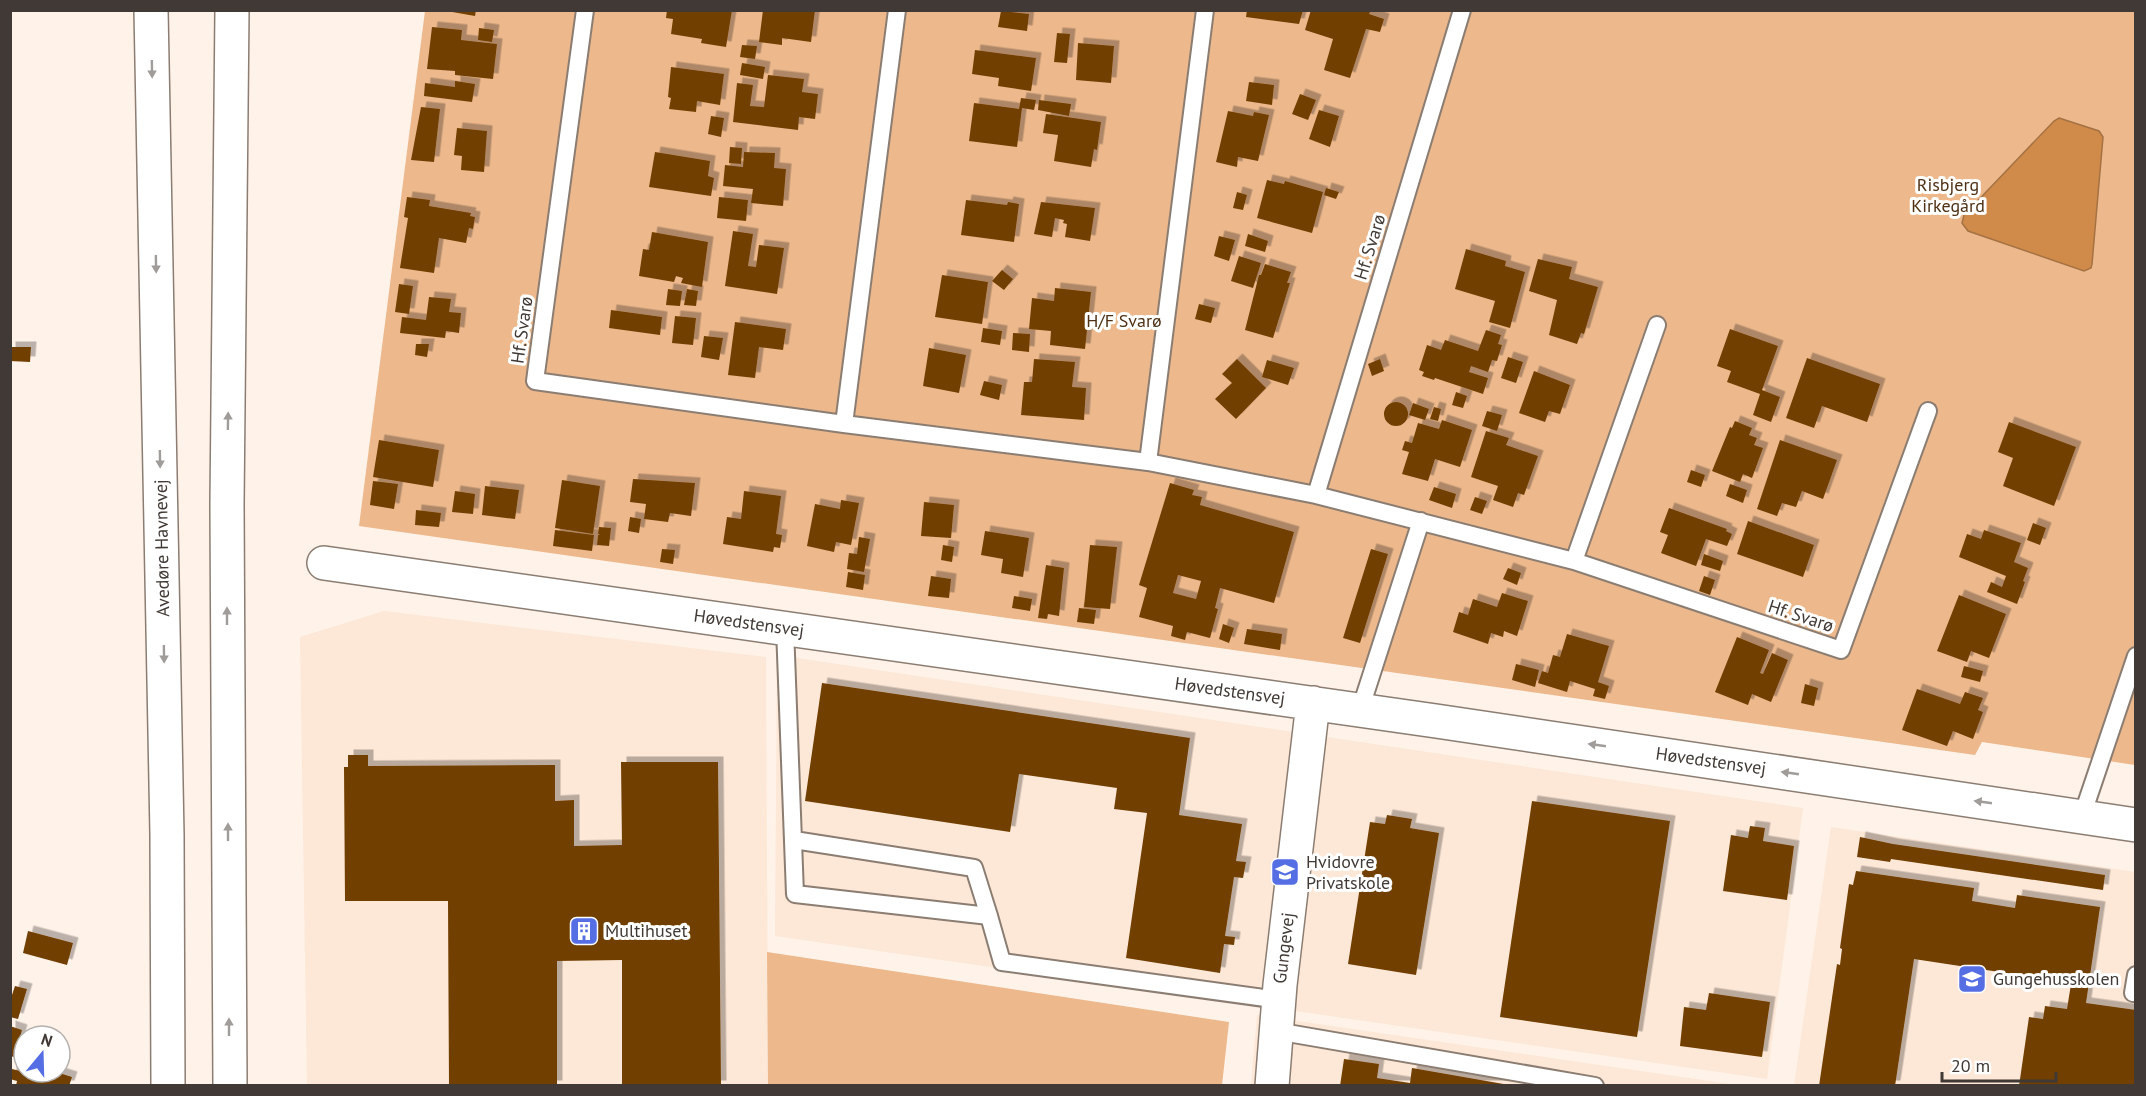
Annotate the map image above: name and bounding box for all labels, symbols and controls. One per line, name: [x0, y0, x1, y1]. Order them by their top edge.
one-way arrow: [148, 59, 157, 78]
park label: Risbjerg Kirkegård: [1911, 173, 1985, 217]
street label: Hf. Svarø: [1349, 211, 1390, 283]
one-way arrow: [151, 254, 161, 273]
street label: Hf. Svarø: [505, 295, 538, 365]
park label: H/F Svarø: [1086, 309, 1162, 332]
one-way arrow: [223, 412, 232, 431]
one-way arrow: [155, 449, 165, 468]
street label: Avedøre Havnevej: [149, 479, 174, 617]
street label: Hf. Svarø: [1765, 594, 1837, 637]
street label: Høvedstensvej: [692, 603, 806, 642]
one-way arrow: [222, 607, 232, 626]
one-way arrow: [159, 644, 169, 663]
street label: Høvedstensvej: [1173, 671, 1287, 710]
one-way arrow: [1588, 740, 1607, 749]
street label: Høvedstensvej: [1654, 741, 1768, 780]
one-way arrow: [1781, 769, 1800, 778]
one-way arrow: [1974, 797, 1993, 806]
one-way arrow: [223, 823, 233, 842]
place label: Hvidovre Privatskole: [1306, 850, 1390, 894]
school or university icon: Hvidovre Privatskole: [1269, 856, 1301, 888]
street label: Gungevej: [1268, 911, 1299, 985]
building icon: Multihuset: [568, 915, 600, 947]
place label: Multihuset: [605, 919, 688, 942]
school or university icon: Gungehusskolen: [1956, 963, 1988, 995]
place label: Gungehusskolen: [1993, 967, 2119, 990]
one-way arrow: [224, 1018, 234, 1037]
north arrow: [12, 1024, 72, 1084]
text: N: [39, 1029, 55, 1051]
scale bar: [1942, 1045, 2056, 1083]
text: 20 m: [1951, 1054, 1990, 1077]

